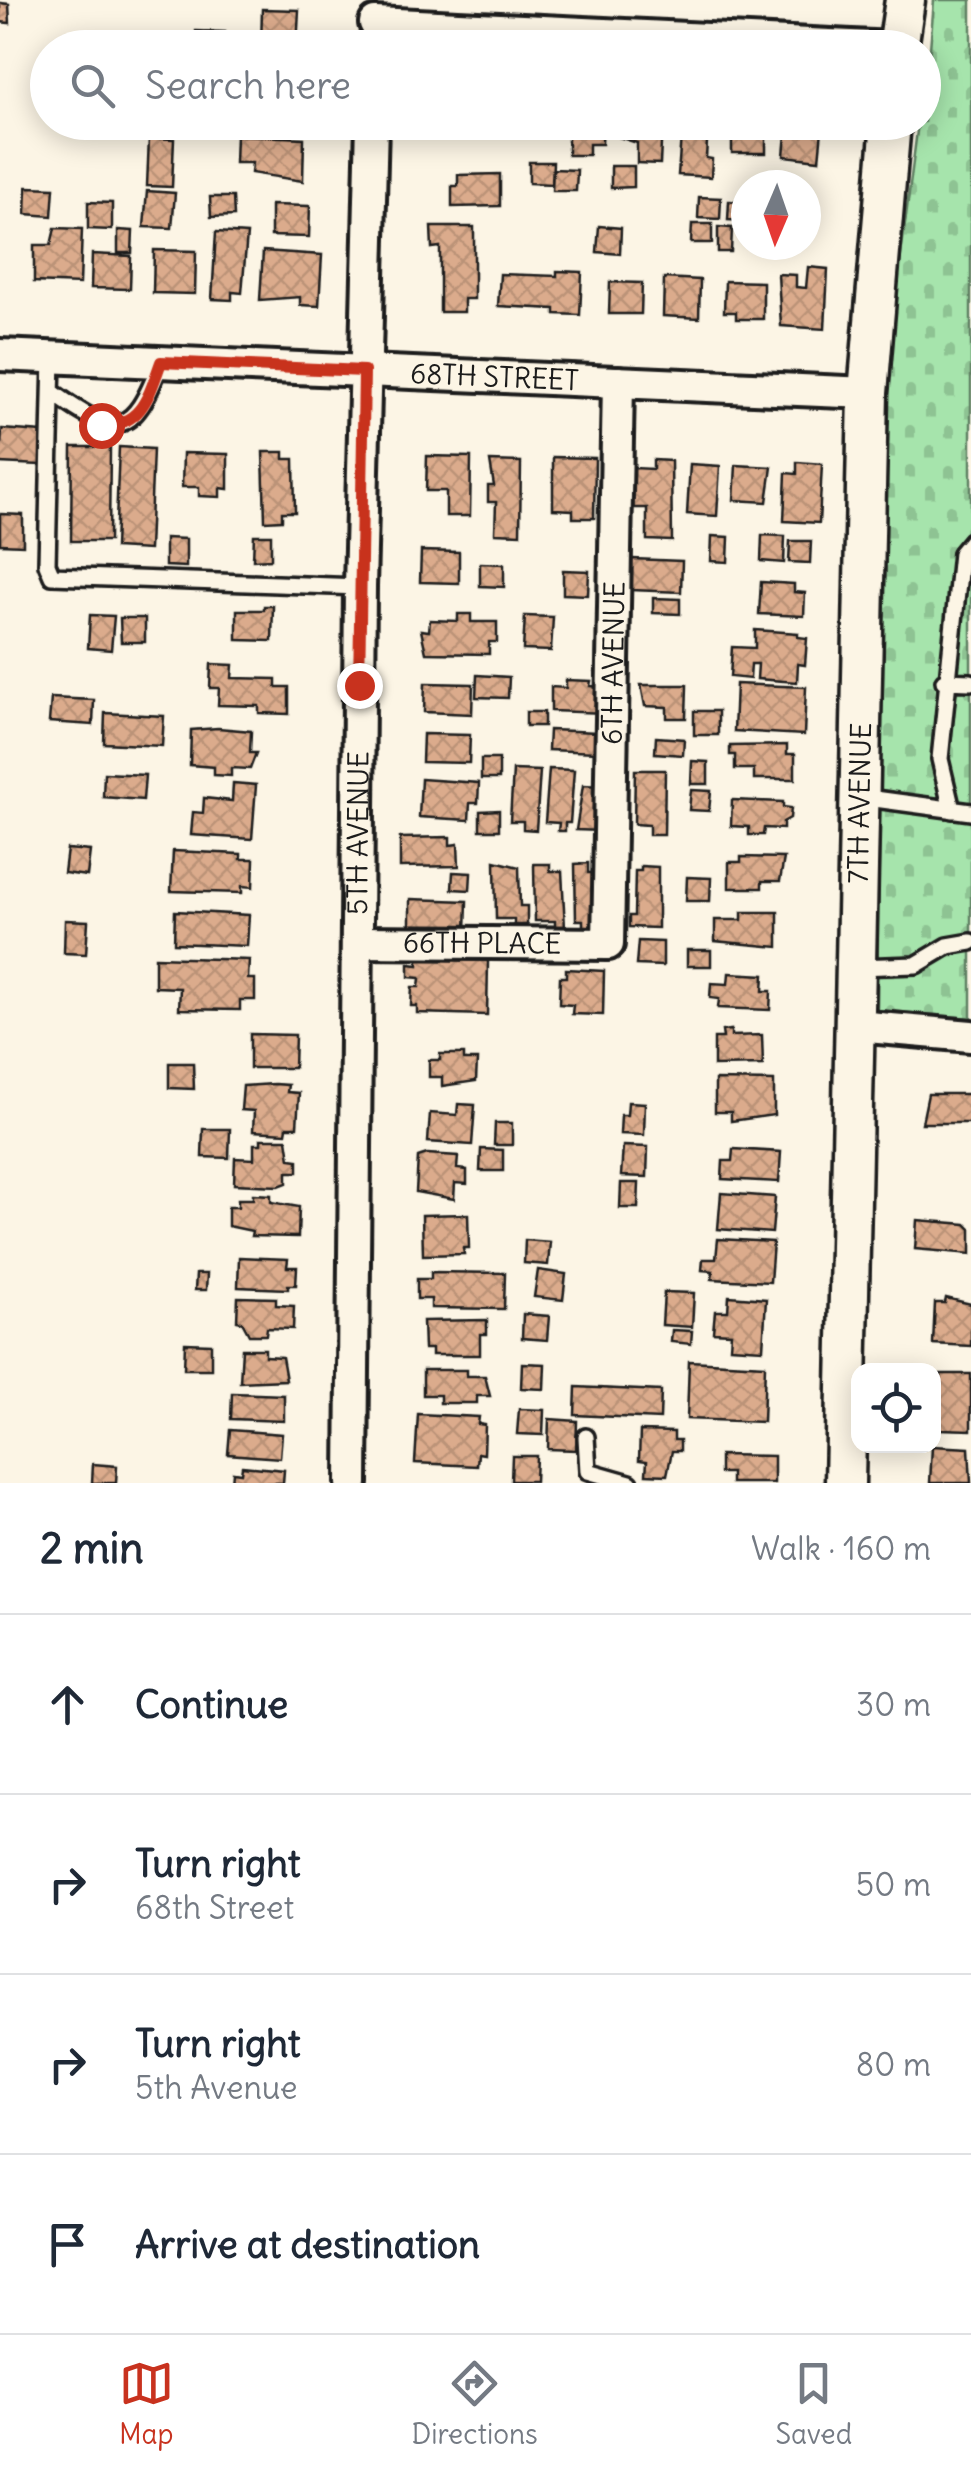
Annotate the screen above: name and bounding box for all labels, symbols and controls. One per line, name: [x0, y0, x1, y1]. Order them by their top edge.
search box: [30, 30, 941, 140]
icon: search: [65, 58, 120, 113]
text: Search here: [145, 62, 351, 109]
north arrow: [731, 170, 821, 260]
street label: 68TH STREET: [409, 355, 580, 398]
route start: [79, 403, 125, 449]
street label: 6TH AVENUE: [594, 581, 632, 745]
route end: [337, 663, 383, 709]
street label: 7TH AVENUE: [840, 722, 879, 884]
street label: 5TH AVENUE: [339, 751, 377, 915]
street label: 66TH PLACE: [403, 924, 561, 962]
map controls: [851, 1363, 941, 1453]
button: locate: [851, 1363, 941, 1453]
text: 2 min: [40, 1522, 144, 1574]
text: Walk · 160 m: [751, 1528, 931, 1569]
icon: ahead: [40, 1677, 95, 1732]
text: Continue: [135, 1681, 288, 1728]
text: 30 m: [856, 1684, 931, 1725]
text: Turn right: [135, 1840, 301, 1887]
icon: right: [40, 1857, 95, 1912]
text: 50 m: [856, 1864, 931, 1905]
text: 68th Street: [135, 1887, 294, 1928]
text: Turn right: [135, 2020, 301, 2067]
icon: right: [40, 2037, 95, 2092]
text: 80 m: [856, 2044, 931, 2085]
text: 5th Avenue: [135, 2067, 298, 2108]
icon: arrive: [40, 2217, 95, 2272]
text: Arrive at destination: [135, 2221, 480, 2268]
tab: Map: [119, 2356, 174, 2452]
tab: Directions: [411, 2356, 538, 2452]
tab: Saved: [775, 2356, 852, 2452]

